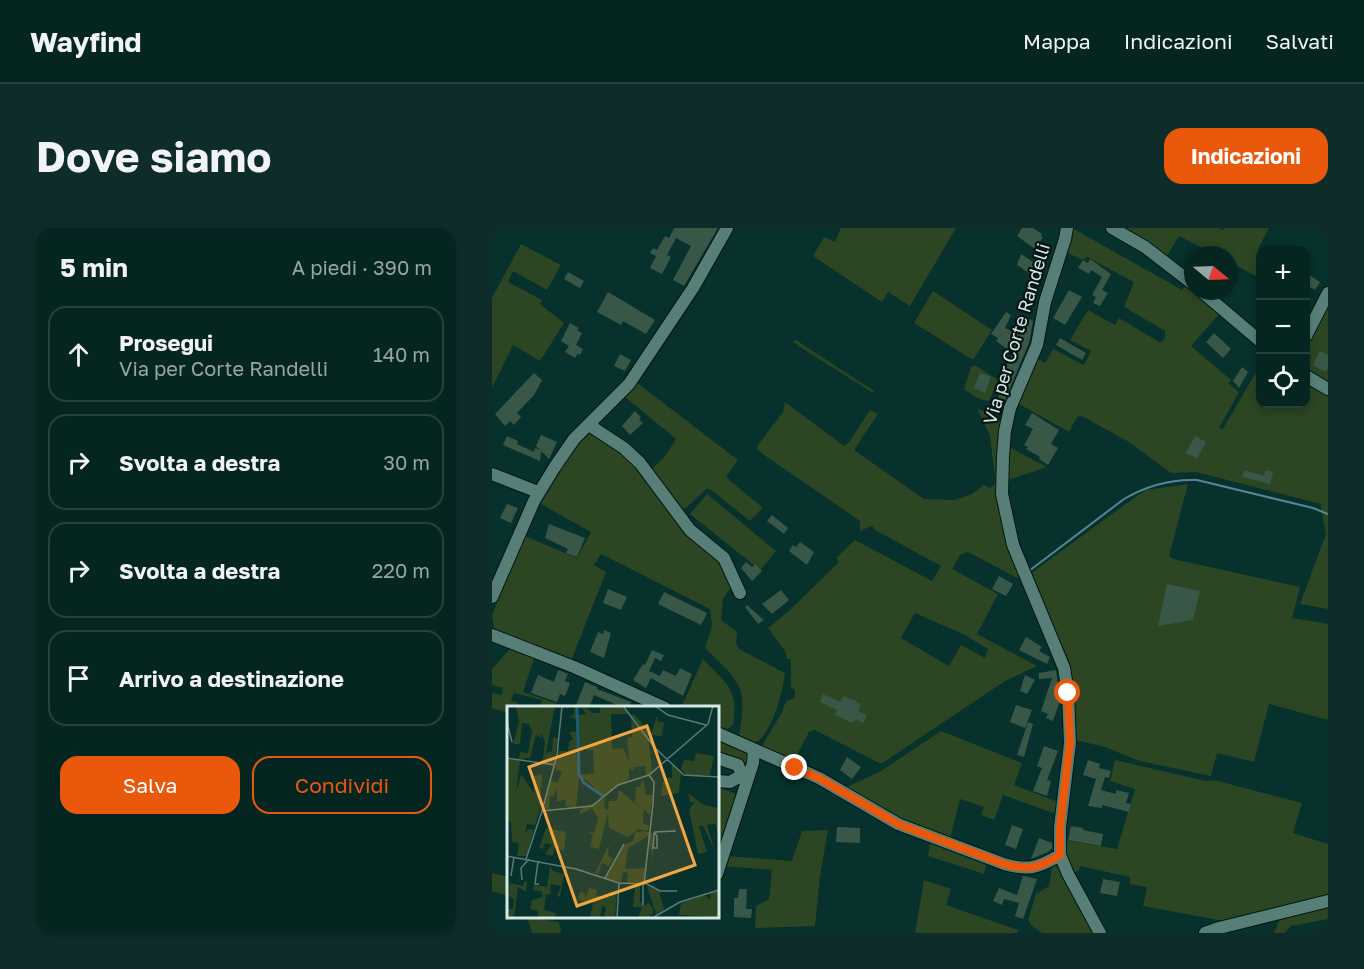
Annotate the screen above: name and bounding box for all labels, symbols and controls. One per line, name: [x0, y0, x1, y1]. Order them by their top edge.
text: Wayfind: [30, 25, 142, 58]
text: Mappa: [1023, 28, 1091, 54]
text: Indicazioni: [1124, 28, 1233, 54]
text: Salvati: [1266, 28, 1334, 54]
button: Indicazioni: [1164, 128, 1328, 184]
text: Dove siamo: [36, 131, 271, 181]
street label: Via per Corte Randelli: [978, 240, 1054, 427]
north arrow: [1184, 246, 1238, 300]
map controls: [1256, 246, 1310, 408]
button: +: [1256, 246, 1310, 300]
text: 5 min: [60, 252, 128, 283]
text: A piedi · 390 m: [292, 255, 432, 279]
button: −: [1256, 300, 1310, 354]
text: Prosegui: [119, 329, 213, 356]
icon: ahead: [62, 338, 95, 371]
text: 140 m: [373, 342, 430, 366]
button: locate: [1256, 354, 1310, 408]
text: Via per Corte Randelli: [119, 356, 328, 380]
icon: right: [62, 446, 95, 479]
text: Svolta a destra: [119, 449, 280, 476]
text: 30 m: [383, 450, 430, 474]
icon: right: [62, 554, 95, 587]
text: Svolta a destra: [119, 557, 280, 584]
text: 220 m: [372, 558, 430, 582]
icon: arrive: [62, 662, 95, 695]
text: Arrivo a destinazione: [119, 665, 344, 692]
route start: [1054, 679, 1080, 705]
inset map: [507, 706, 718, 918]
route end: [781, 754, 807, 780]
button: Salva: [60, 756, 240, 814]
button: Condividi: [252, 756, 432, 814]

